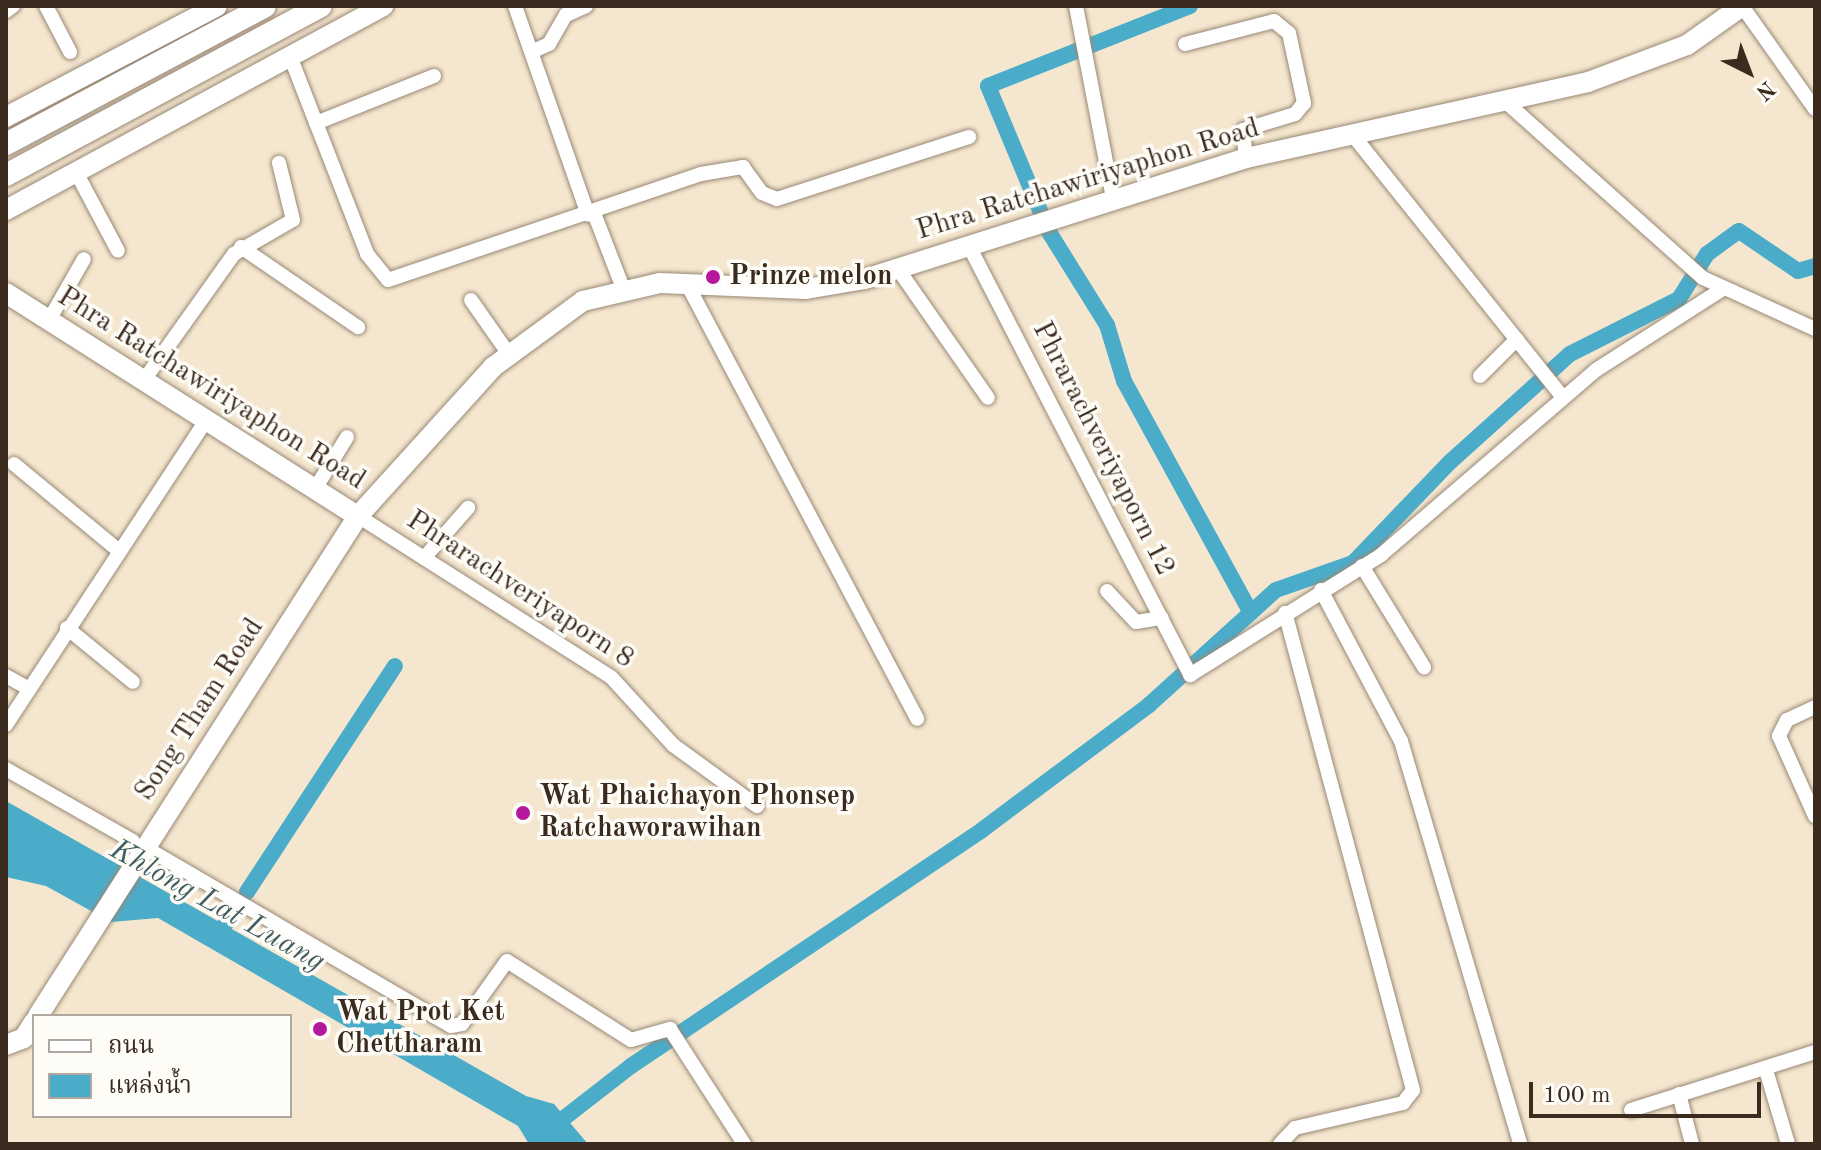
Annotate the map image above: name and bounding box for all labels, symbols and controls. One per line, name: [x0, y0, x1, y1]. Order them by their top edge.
north arrow: [1709, 32, 1789, 112]
text: N: [1751, 76, 1779, 104]
street label: Phra Ratchawiriyaphon Road: [912, 112, 1264, 248]
place label: Prinze melon: [729, 260, 893, 294]
marker: Prinze melon: [704, 268, 722, 286]
street label: Phra Ratchawiriyaphon Road: [51, 280, 371, 498]
street label: Phrarachveriyaporn 12: [1024, 316, 1182, 582]
street label: Phrarachveriyaporn 8: [400, 504, 640, 676]
street label: Song Tham Road: [128, 612, 272, 808]
place label: Wat Phaichayon Phonsep Ratchaworawihan: [539, 780, 855, 846]
marker: Wat Phaichayon Phonsep Ratchaworawihan: [514, 804, 532, 822]
water label: Khlong Lat Luang: [103, 832, 331, 980]
place label: Wat Prot Ket Chettharam: [336, 996, 505, 1062]
legend: [32, 1014, 292, 1118]
marker: Wat Prot Ket Chettharam: [311, 1020, 329, 1038]
text: ถนน: [108, 1035, 154, 1059]
scale bar: [1533, 1066, 1765, 1116]
text: แหล่งน้ำ: [108, 1075, 192, 1099]
text: 100 m: [1543, 1084, 1611, 1108]

